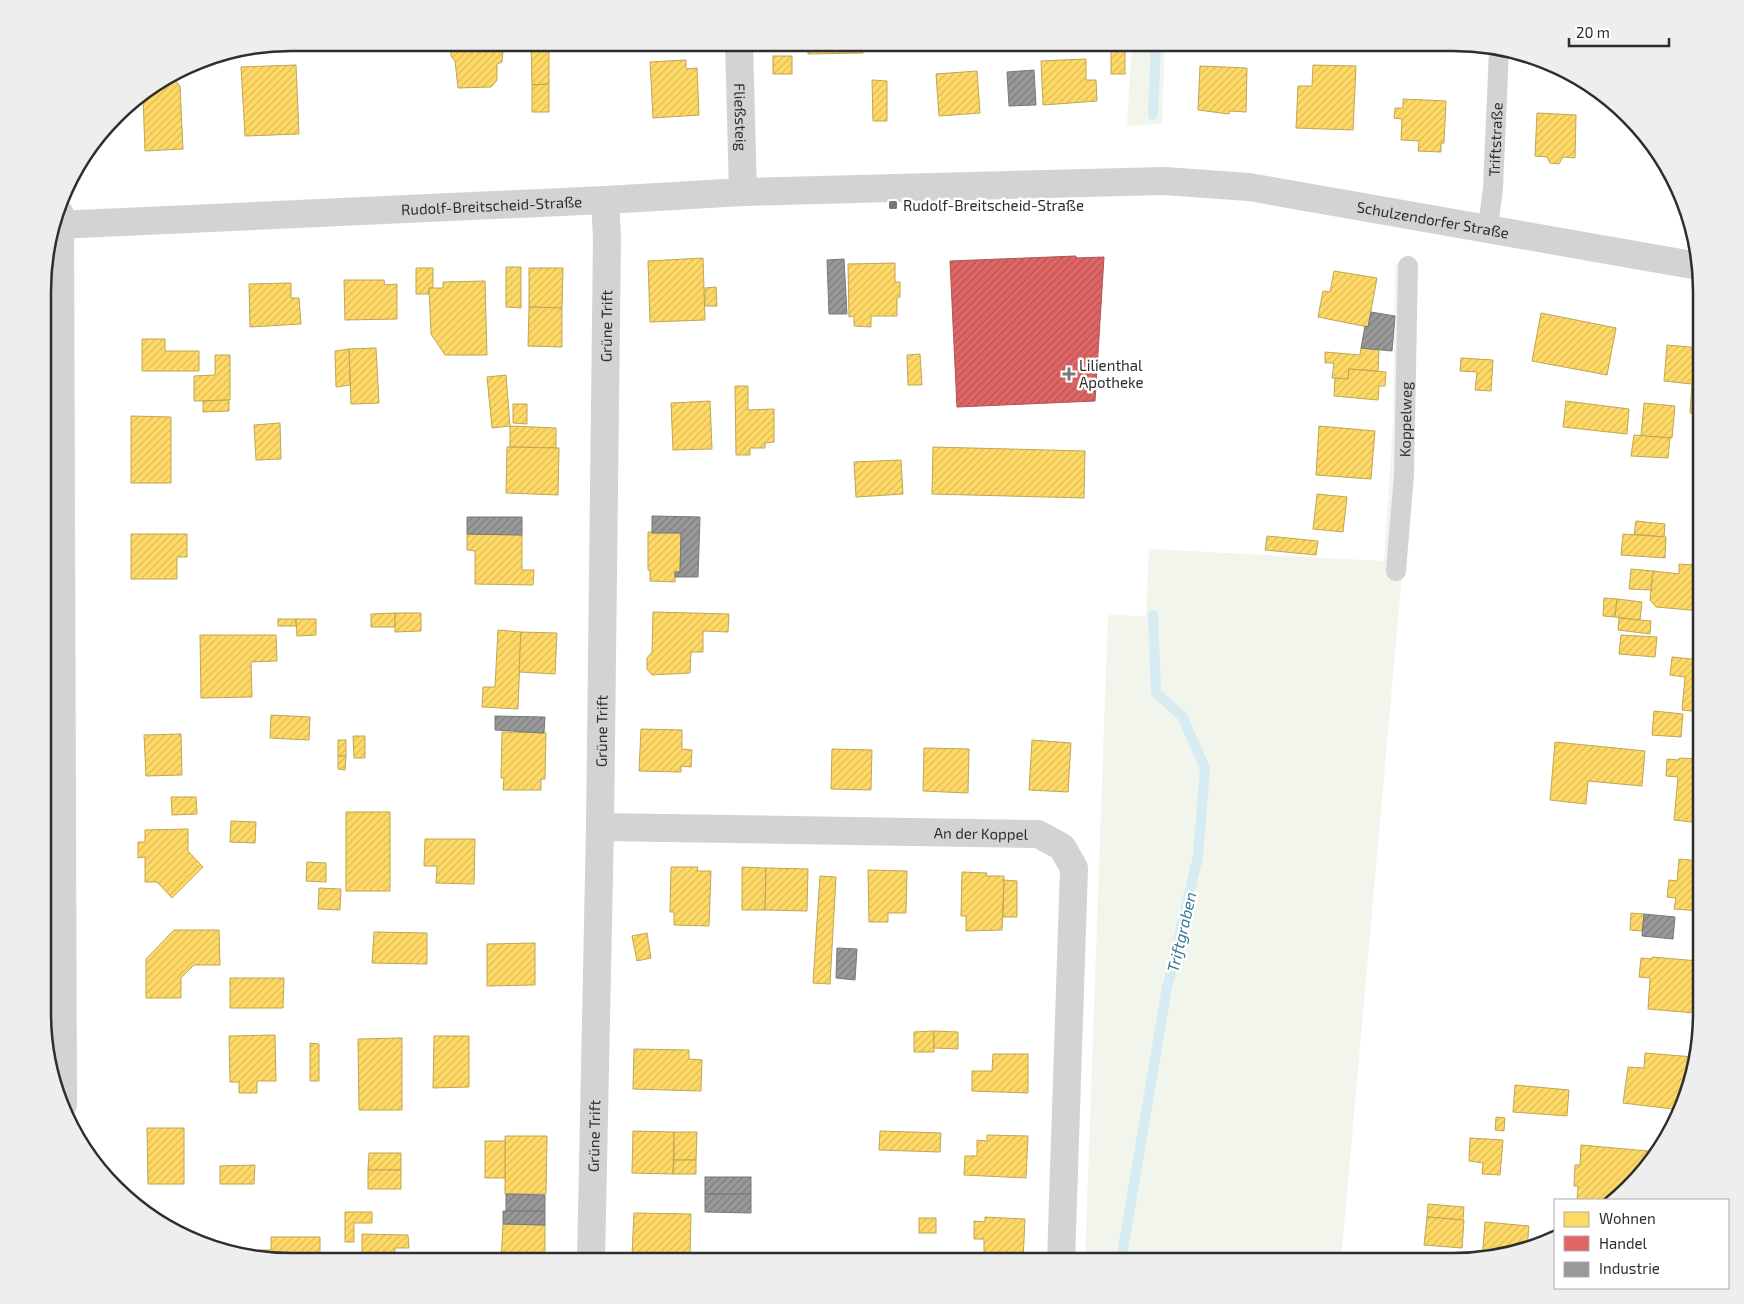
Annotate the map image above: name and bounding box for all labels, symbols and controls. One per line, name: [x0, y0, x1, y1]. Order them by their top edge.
scale bar: [1569, 15, 1669, 47]
text: 20 m: [1576, 23, 1610, 41]
street label: Fließsteig: [731, 83, 751, 152]
street label: Triftstraße: [1485, 102, 1506, 177]
street label: Rudolf-Breitscheid-Straße: [401, 192, 582, 218]
place label: Rudolf-Breitscheid-Straße: [903, 196, 1084, 214]
street label: Schulzendorfer Straße: [1355, 197, 1511, 242]
marker: Rudolf-Breitscheid-Straße: [887, 199, 899, 211]
street label: Grüne Trift: [597, 290, 615, 362]
place label: Lilienthal Apotheke: [1079, 356, 1144, 391]
marker: Lilienthal Apotheke: [1063, 368, 1075, 380]
street label: Koppelweg: [1395, 381, 1415, 457]
street label: Grüne Trift: [592, 695, 611, 767]
street label: An der Koppel: [934, 823, 1029, 843]
water label: Triftgraben: [1163, 890, 1199, 974]
street label: Grüne Trift: [584, 1099, 603, 1172]
legend: [1554, 1199, 1729, 1289]
text: Wohnen: [1599, 1209, 1656, 1227]
text: Handel: [1599, 1234, 1648, 1252]
text: Industrie: [1599, 1259, 1660, 1277]

